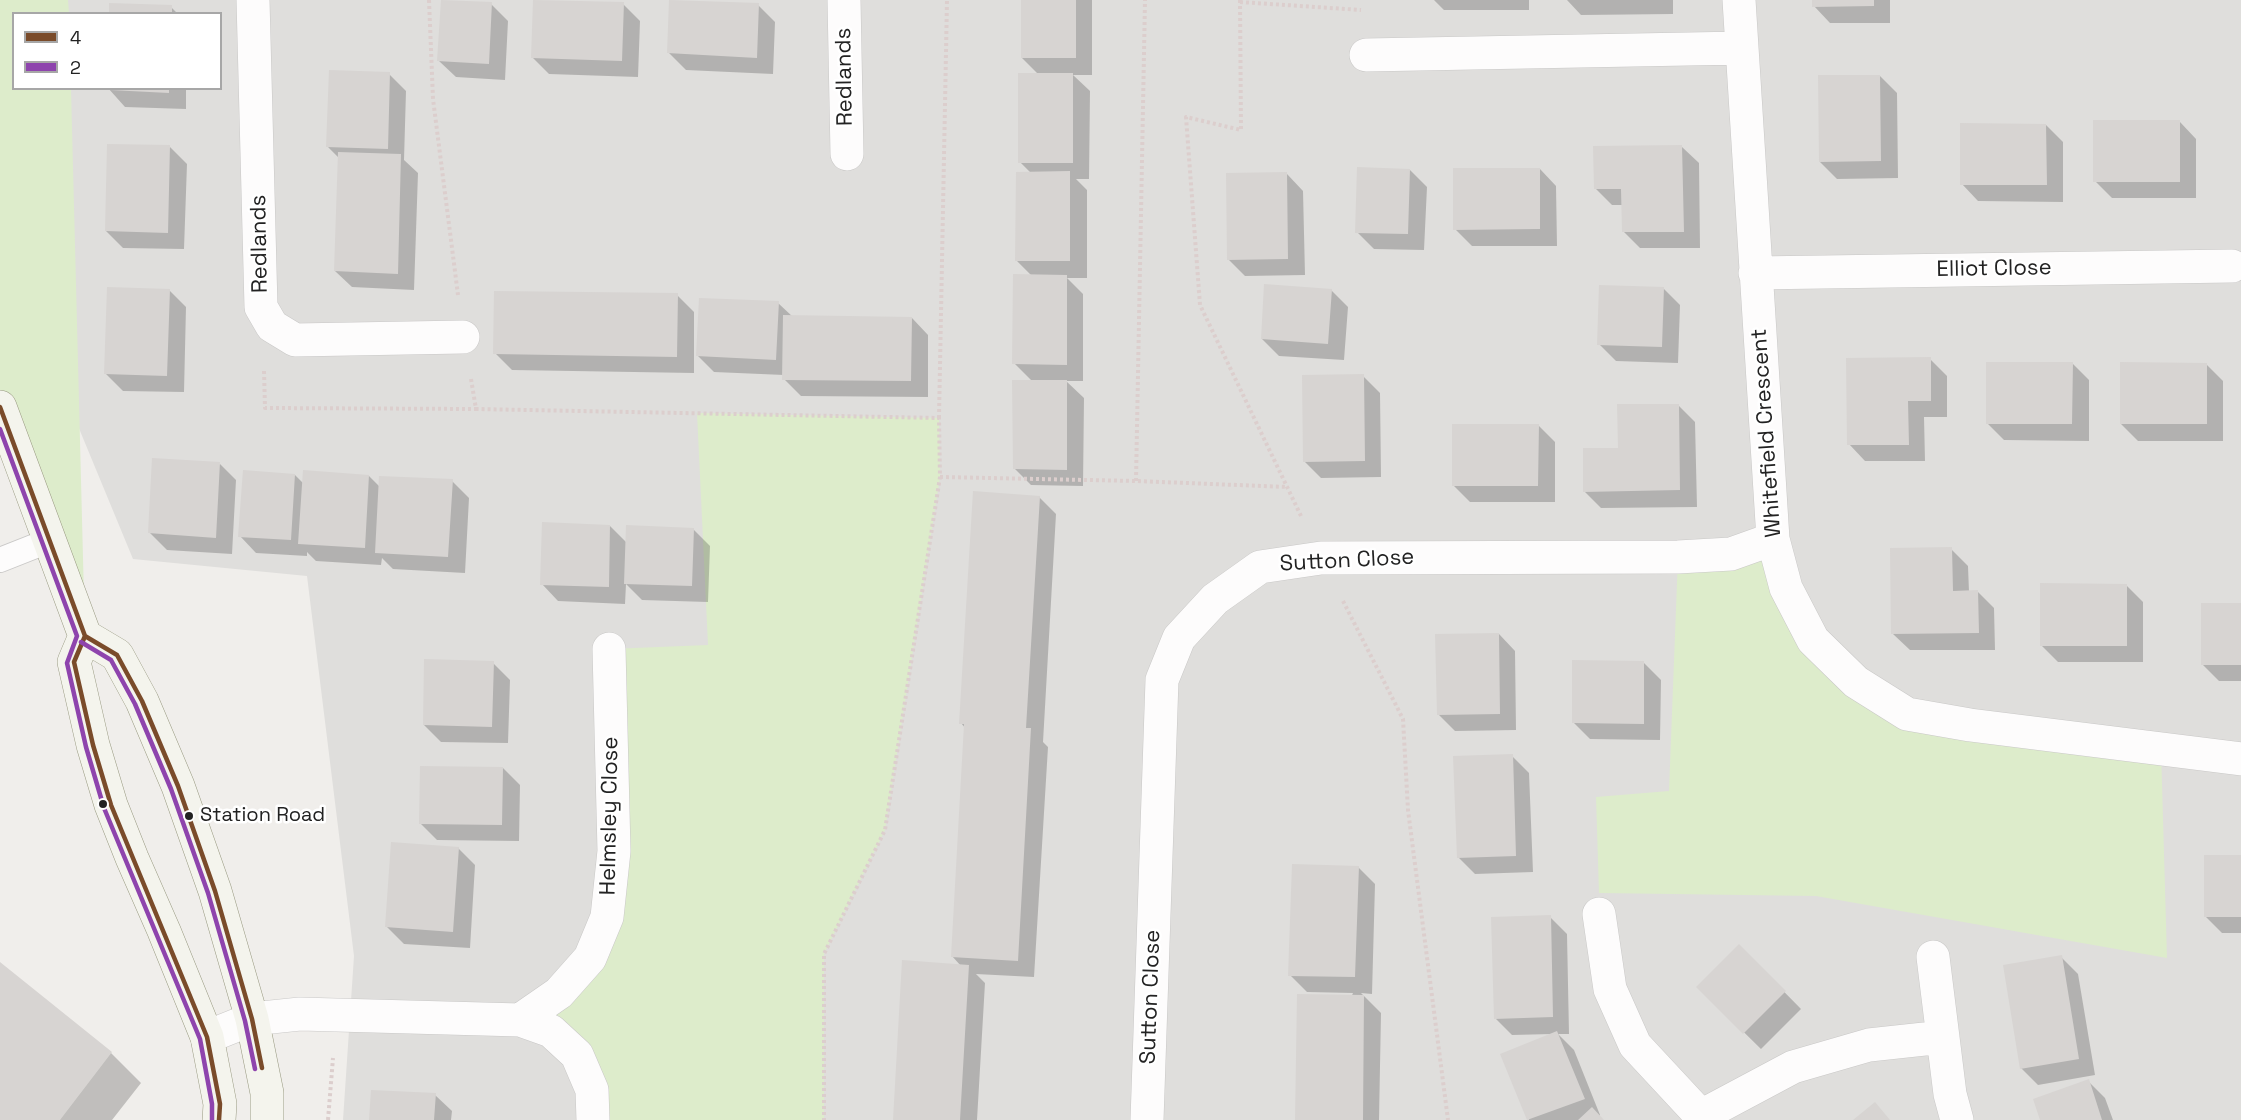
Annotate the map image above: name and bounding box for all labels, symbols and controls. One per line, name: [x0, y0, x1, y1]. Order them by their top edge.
legend: [12, 12, 222, 90]
text: 4: [70, 26, 81, 49]
street label: Redlands: [831, 28, 859, 126]
text: 2: [70, 56, 81, 79]
street label: Redlands: [246, 195, 274, 293]
street label: Elliot Close: [1936, 255, 2052, 283]
street label: Whitefield Crescent: [1747, 328, 1787, 538]
street label: Sutton Close: [1279, 544, 1415, 578]
street label: Helmsley Close: [595, 736, 625, 896]
unlabelled marker: [97, 798, 109, 810]
place label: Station Road: [200, 804, 325, 828]
marker: Station Road: [183, 810, 195, 822]
street label: Sutton Close: [1135, 929, 1167, 1065]

